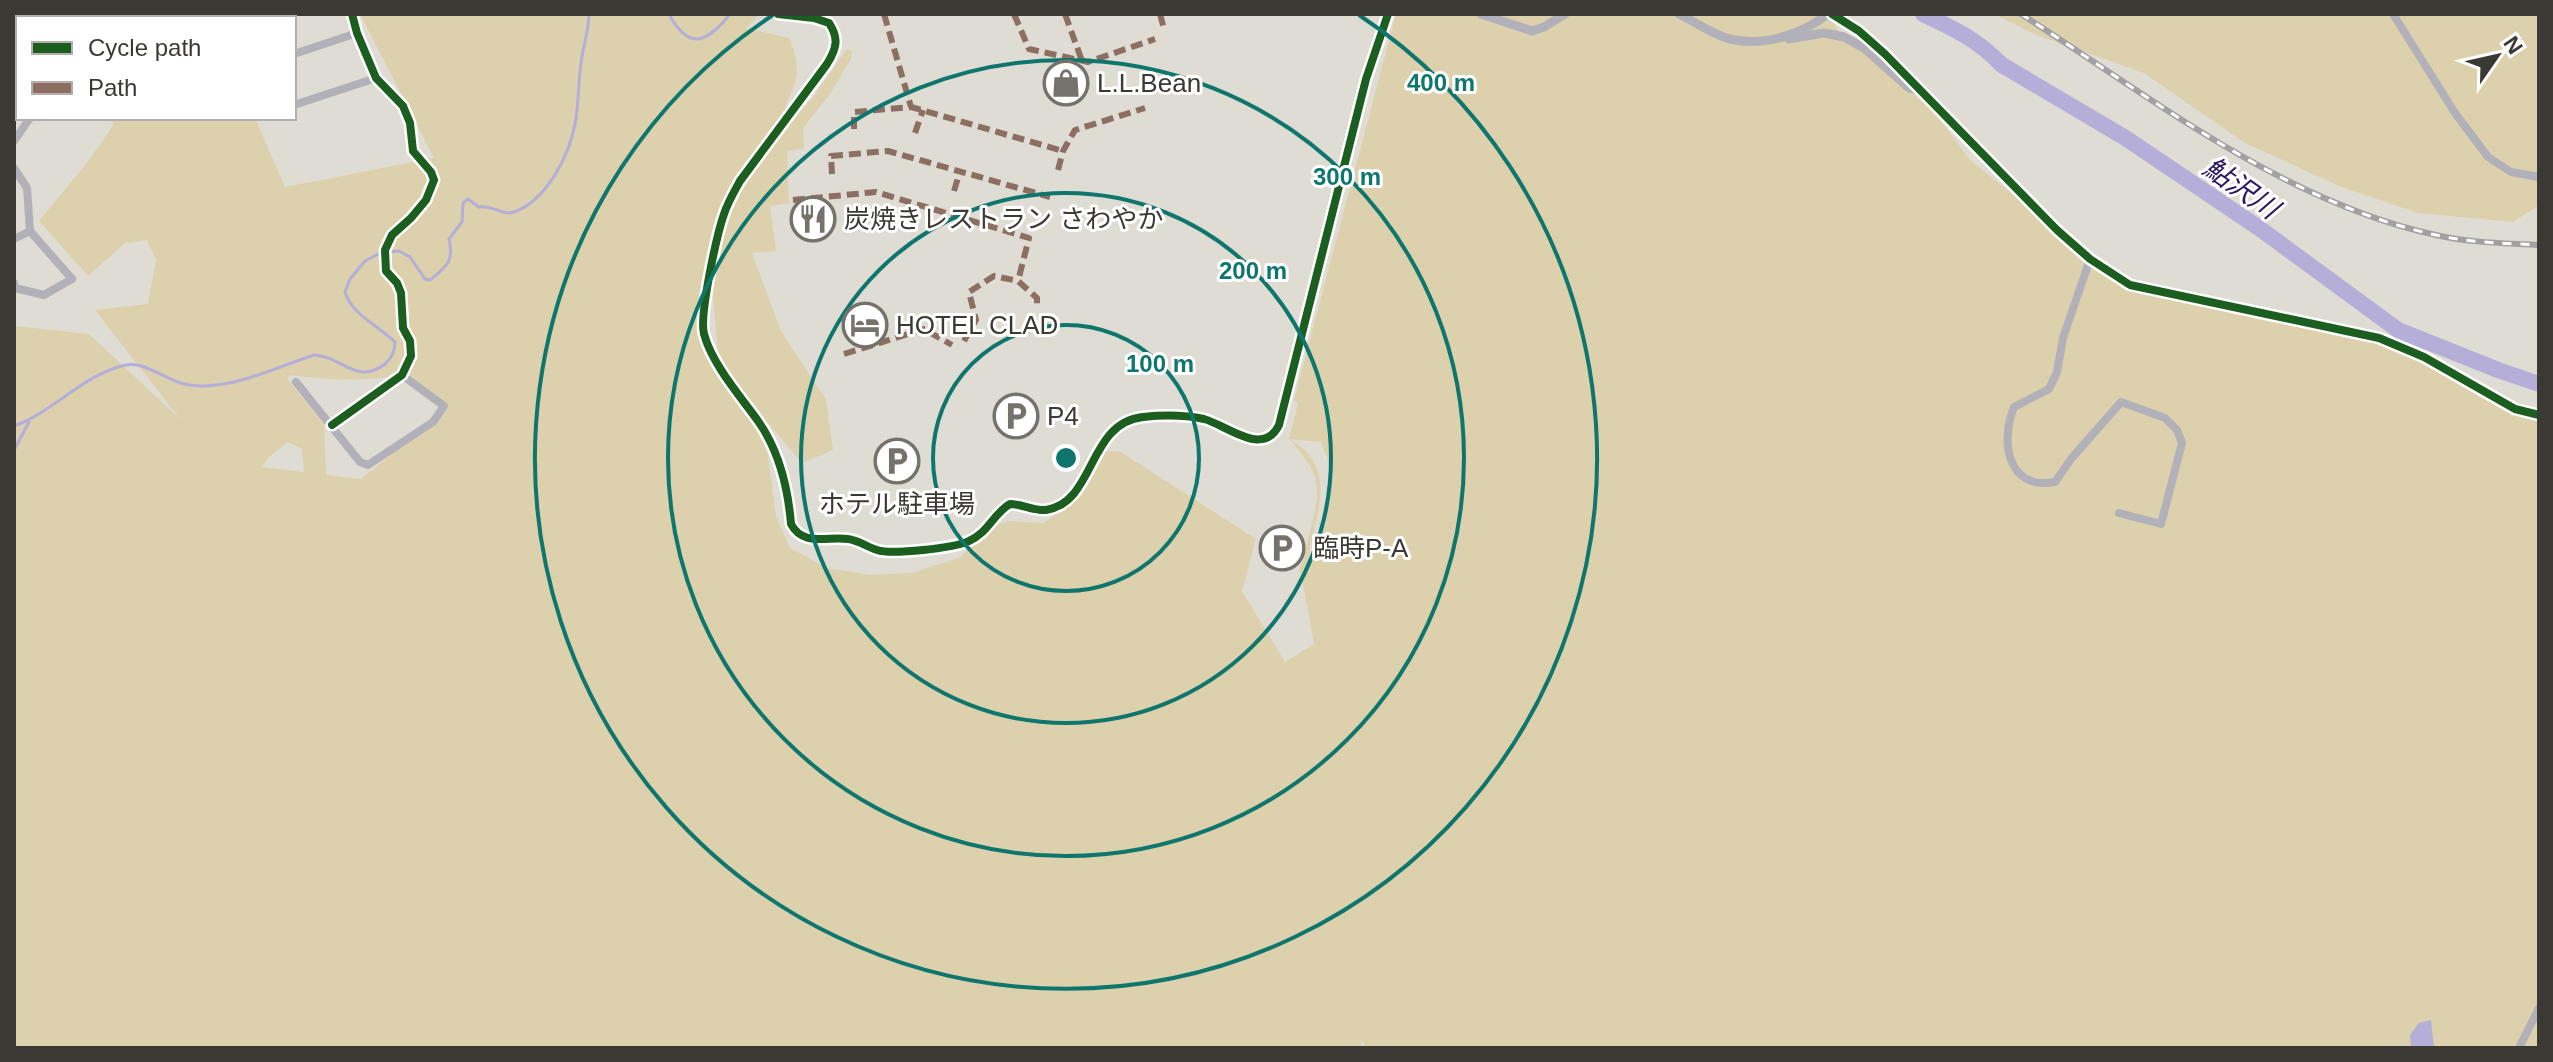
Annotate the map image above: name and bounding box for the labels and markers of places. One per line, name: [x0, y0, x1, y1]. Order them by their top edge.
shop icon: L.L.Bean: [1042, 59, 1090, 107]
place label: L.L.Bean: [1097, 68, 1201, 98]
restaurant icon: 炭焼きレストラン さわやか: [789, 195, 837, 243]
place label: 炭焼きレストラン さわやか: [844, 204, 1163, 234]
hotel icon: HOTEL CLAD: [841, 301, 889, 349]
place label: HOTEL CLAD: [896, 310, 1058, 340]
parking icon: P4: [992, 392, 1040, 440]
place label: P4: [1047, 401, 1079, 431]
parking icon: ホテル駐車場: [873, 437, 921, 485]
centre of rings: [1052, 444, 1080, 472]
place label: ホテル駐車場: [819, 489, 975, 519]
parking icon: 臨時P-A: [1258, 524, 1306, 572]
place label: 臨時P-A: [1313, 533, 1409, 563]

